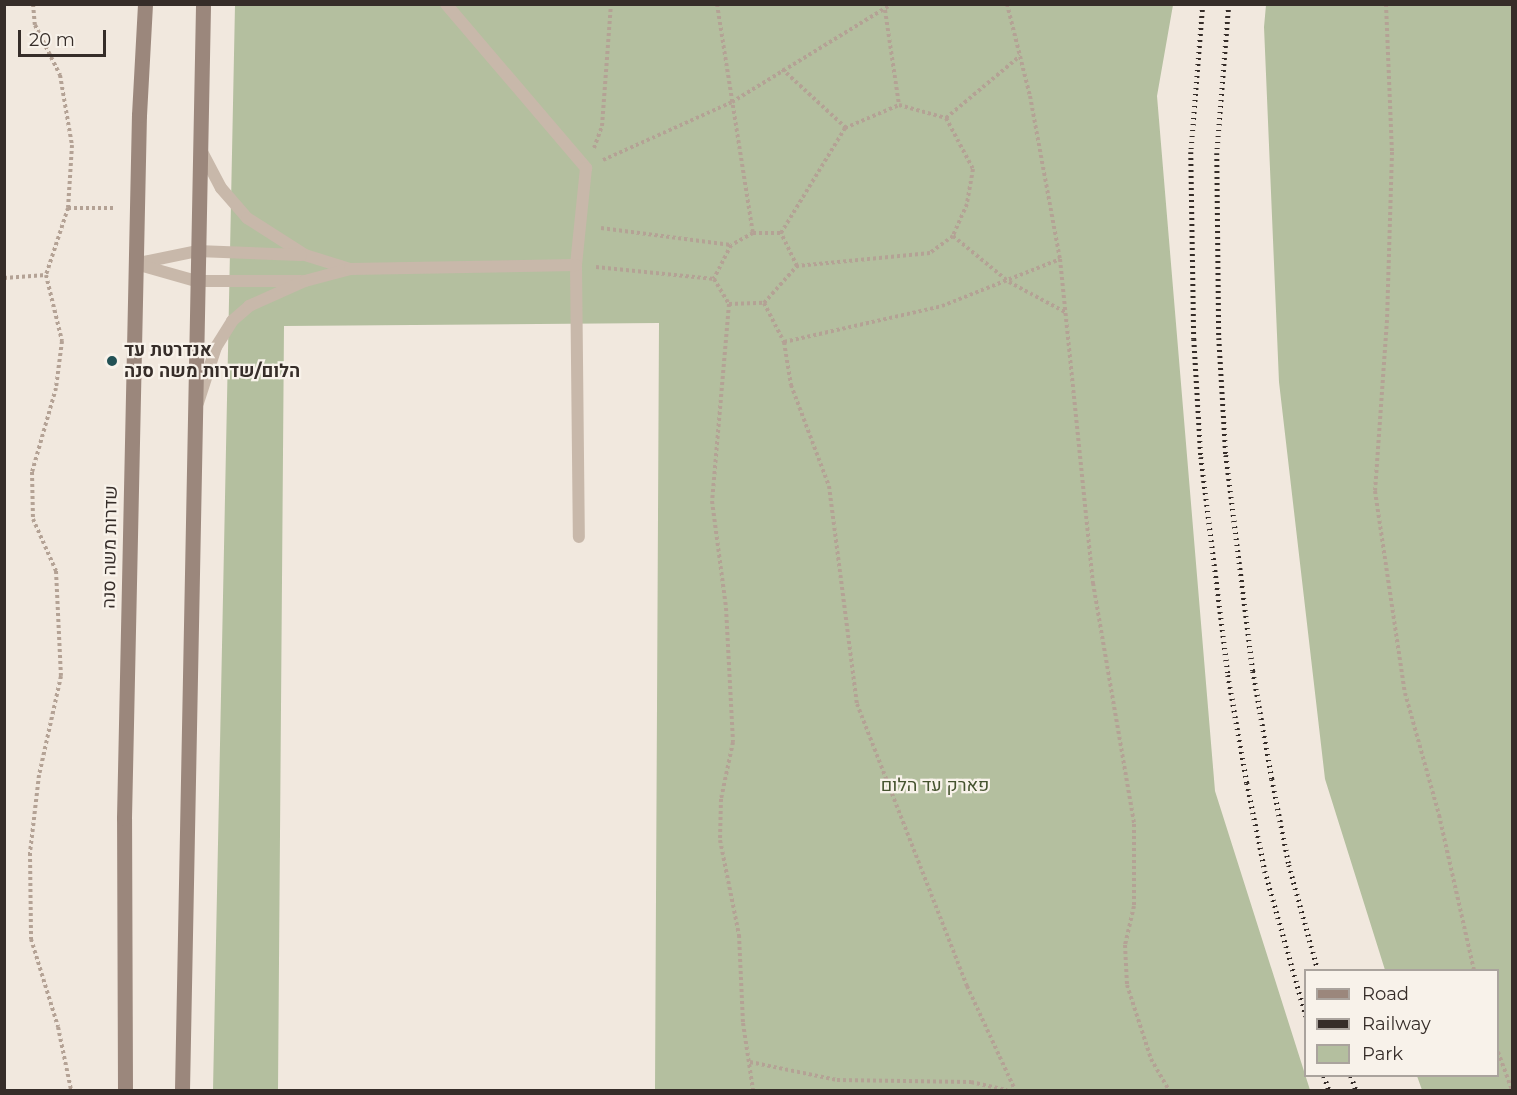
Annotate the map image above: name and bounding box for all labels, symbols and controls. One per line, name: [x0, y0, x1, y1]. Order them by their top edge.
scale bar: [21, 18, 110, 56]
text: 20 m: [29, 29, 75, 51]
place label: אנדרטת עד הלום/שדרות משה סנה: [124, 340, 300, 382]
marker: אנדרטת עד הלום/שדרות משה סנה: [105, 354, 119, 368]
street label: שדרות משה סנה: [98, 485, 122, 609]
park label: פארק עד הלום: [881, 774, 989, 796]
legend: [1304, 969, 1499, 1077]
text: Road: [1362, 983, 1409, 1005]
text: Railway: [1362, 1013, 1431, 1035]
text: Park: [1362, 1043, 1403, 1065]

